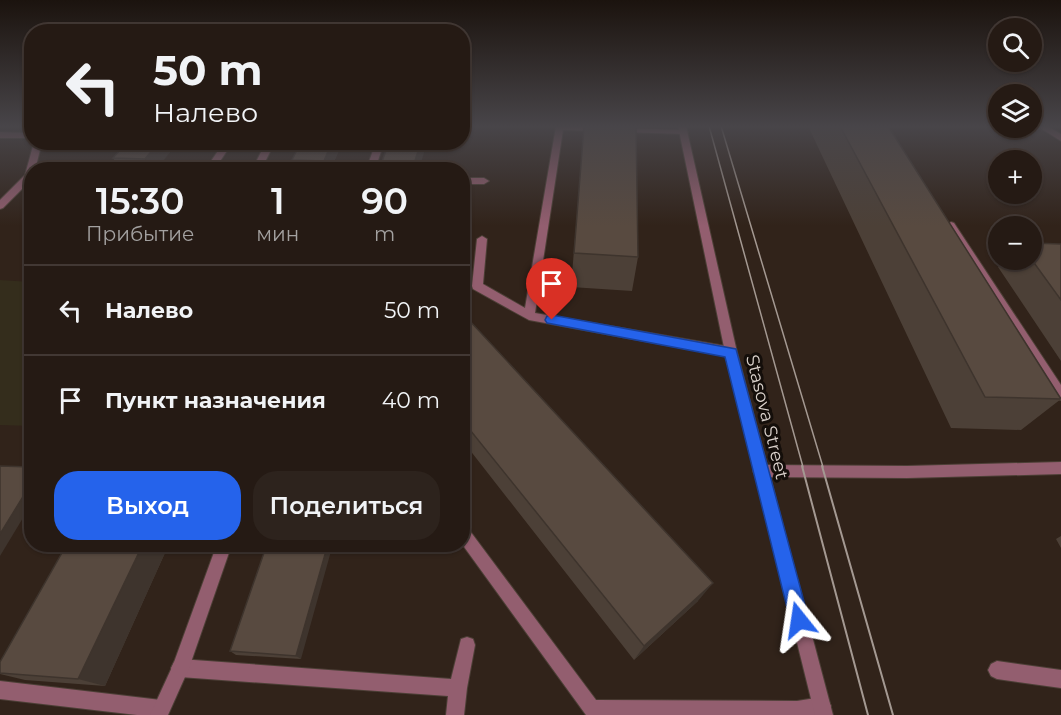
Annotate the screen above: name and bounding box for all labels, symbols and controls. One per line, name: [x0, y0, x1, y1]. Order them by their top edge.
map controls: [988, 18, 1042, 270]
button: search: [988, 18, 1042, 72]
text: 50 m: [153, 44, 262, 96]
icon: left: [54, 48, 132, 126]
button: layers: [988, 84, 1042, 138]
text: Налево: [153, 96, 258, 129]
button: +: [988, 150, 1042, 204]
text: 15:30: [96, 179, 184, 223]
text: 1: [271, 179, 285, 223]
text: 90: [361, 179, 408, 223]
button: −: [988, 216, 1042, 270]
text: Прибытие: [86, 222, 194, 246]
text: мин: [256, 222, 299, 246]
text: m: [374, 222, 395, 246]
pin: [526, 258, 577, 320]
icon: arrive: [535, 267, 568, 300]
icon: left: [54, 294, 87, 327]
text: Налево: [105, 297, 193, 324]
text: 50 m: [384, 297, 440, 324]
street label: Stasova Street: [741, 352, 793, 482]
icon: arrive: [54, 384, 87, 417]
text: Пункт назначения: [105, 387, 326, 414]
text: 40 m: [382, 387, 440, 414]
button: Выход: [54, 471, 241, 540]
button: Поделиться: [253, 471, 440, 540]
position arrow: [767, 588, 831, 652]

